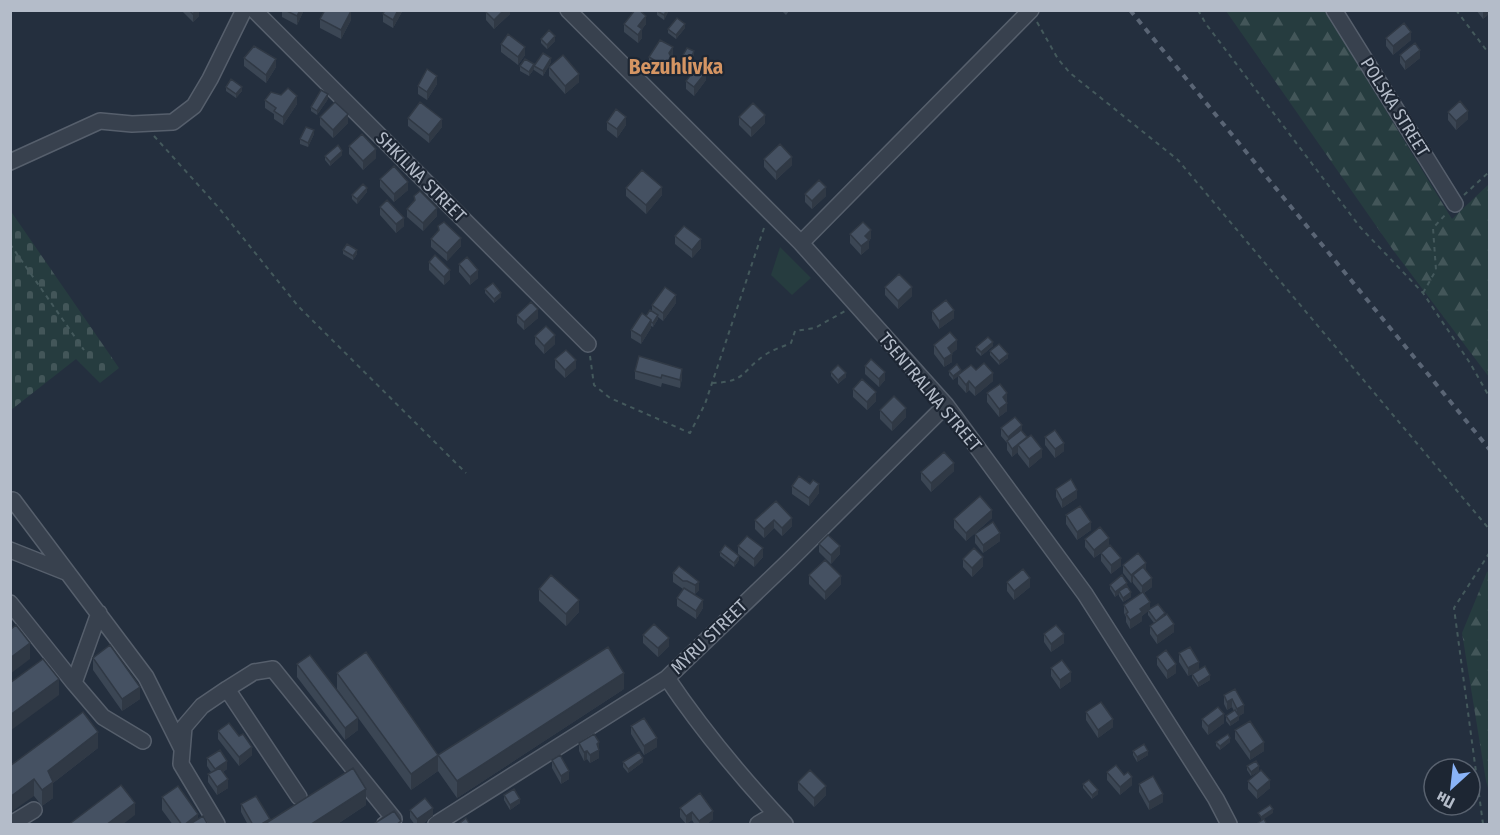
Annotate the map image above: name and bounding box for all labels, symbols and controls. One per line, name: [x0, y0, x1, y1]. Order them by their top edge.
street label: POLSKA STREET: [1356, 53, 1434, 161]
district label: Bezuhlivka: [629, 54, 723, 80]
street label: SHKILNA STREET: [371, 127, 471, 227]
street label: TSENTRALNA STREET: [874, 328, 987, 456]
street label: MYRU STREET: [666, 595, 752, 679]
north arrow: [1422, 757, 1482, 817]
text: Пн: [1433, 787, 1458, 812]

